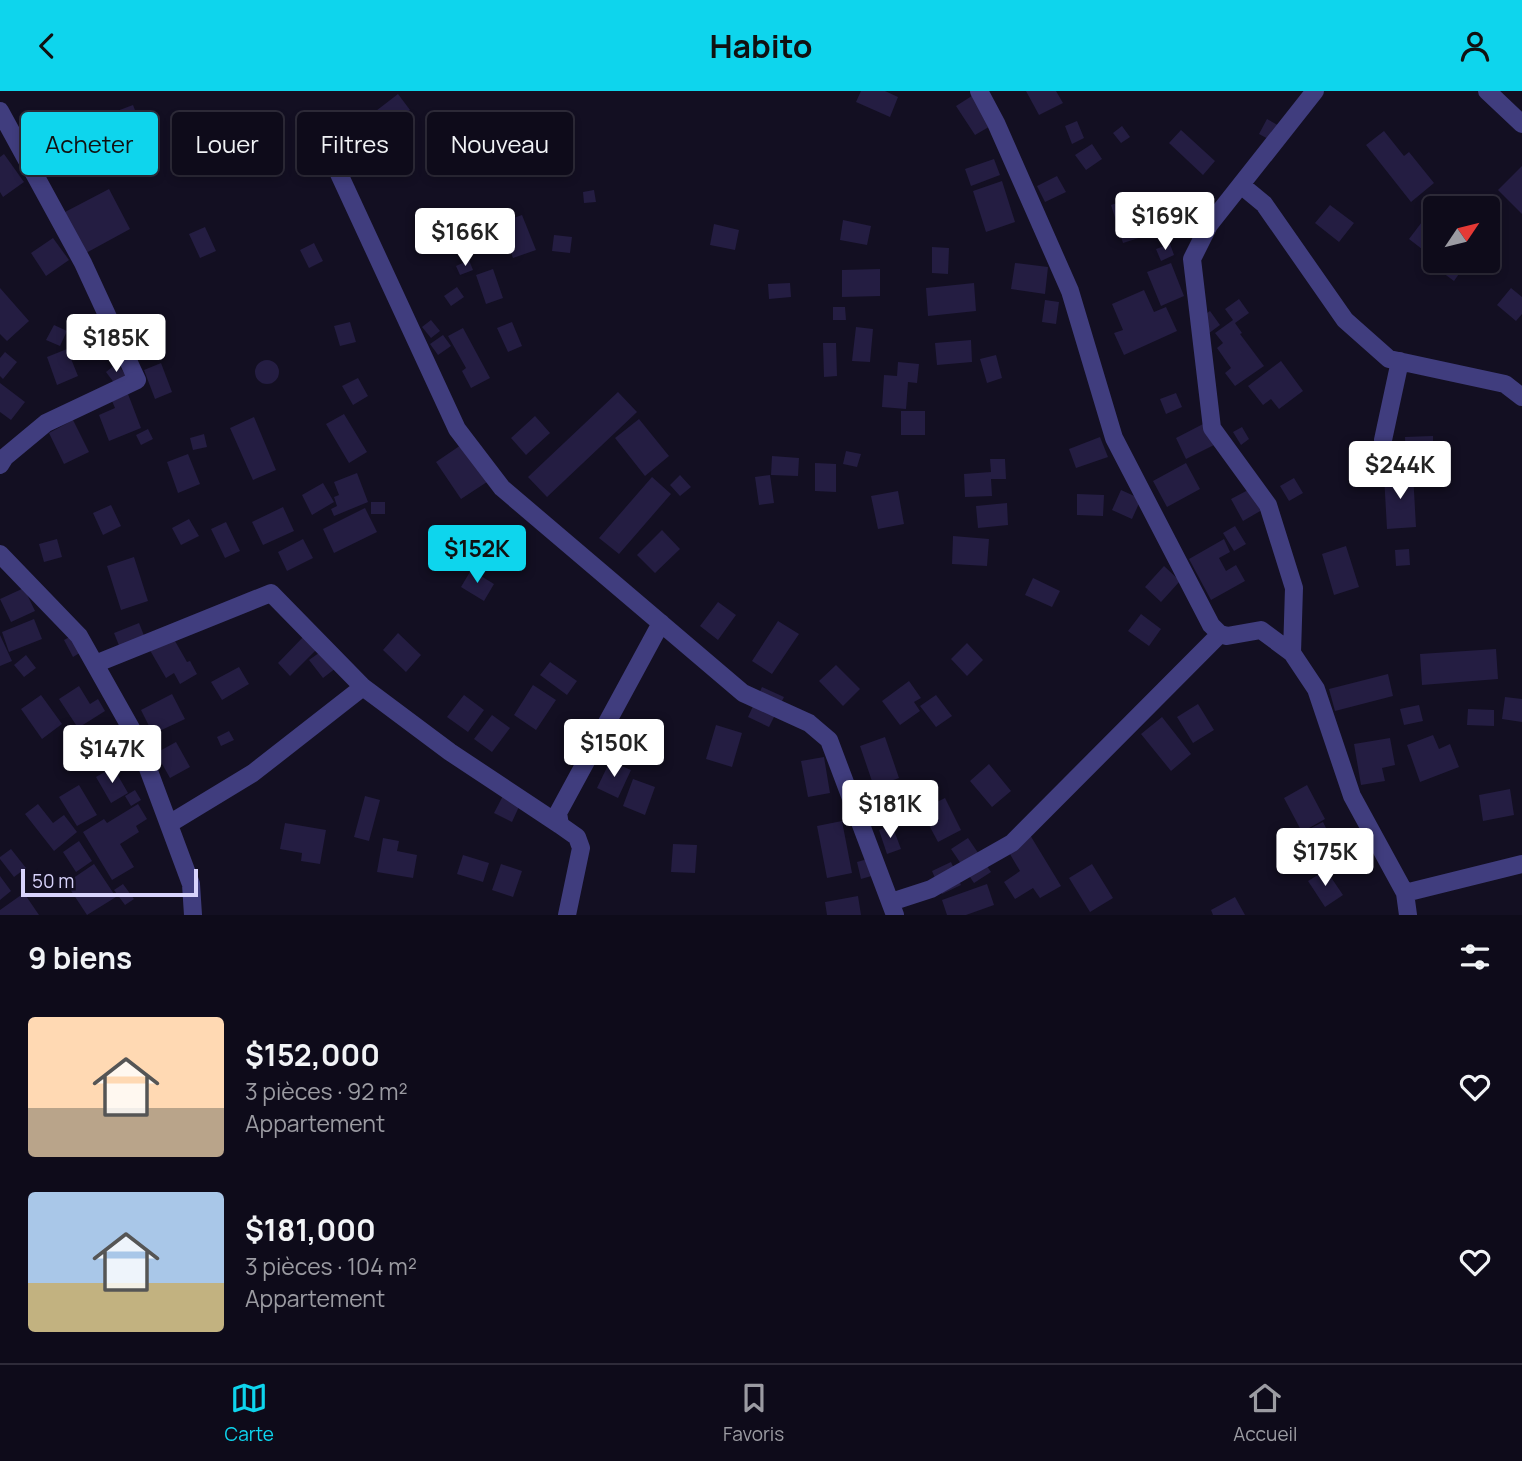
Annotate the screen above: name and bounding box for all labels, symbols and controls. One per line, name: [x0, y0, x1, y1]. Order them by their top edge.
text: Habito: [710, 24, 812, 68]
icon: back: [28, 27, 66, 65]
icon: person: [1456, 27, 1494, 65]
chip: Acheter: [21, 112, 158, 175]
chip: Louer: [172, 112, 283, 175]
chip: Filtres: [297, 112, 413, 175]
chip: Nouveau: [427, 112, 573, 175]
pin: $169K: [1116, 193, 1214, 252]
north arrow: [1423, 196, 1500, 273]
map controls: [1423, 196, 1500, 273]
text: $169K: [1131, 199, 1199, 231]
pin: $166K: [416, 209, 514, 268]
text: $166K: [431, 215, 499, 247]
pin: $185K: [67, 315, 165, 374]
text: $185K: [83, 321, 149, 353]
pin: $244K: [1351, 441, 1449, 501]
text: $244K: [1365, 448, 1435, 480]
pin: $152K: [428, 525, 526, 585]
text: $152K: [444, 532, 510, 564]
pin: $150K: [565, 719, 663, 779]
pin: $147K: [63, 725, 161, 785]
text: $150K: [580, 726, 648, 758]
text: $147K: [79, 732, 145, 764]
pin: $181K: [841, 781, 939, 840]
text: $181K: [858, 787, 922, 819]
pin: $175K: [1276, 829, 1374, 888]
text: $175K: [1292, 835, 1358, 867]
scale bar: [21, 866, 198, 898]
text: 50 m: [32, 868, 74, 894]
text: 9 biens: [28, 937, 132, 978]
icon: filters: [1456, 938, 1494, 976]
text: $152,000: [245, 1034, 380, 1075]
icon: home: [84, 1045, 168, 1129]
icon: heart: [1456, 1068, 1494, 1106]
text: 3 pièces · 92 m²: [245, 1075, 408, 1107]
text: Appartement: [245, 1107, 385, 1139]
text: $181,000: [245, 1209, 376, 1250]
icon: home: [84, 1220, 168, 1304]
icon: heart: [1456, 1243, 1494, 1281]
text: 3 pièces · 104 m²: [245, 1250, 417, 1282]
text: Appartement: [245, 1282, 385, 1314]
tab: Carte: [225, 1379, 274, 1447]
tab: Favoris: [723, 1379, 784, 1447]
tab: Accueil: [1233, 1379, 1297, 1447]

